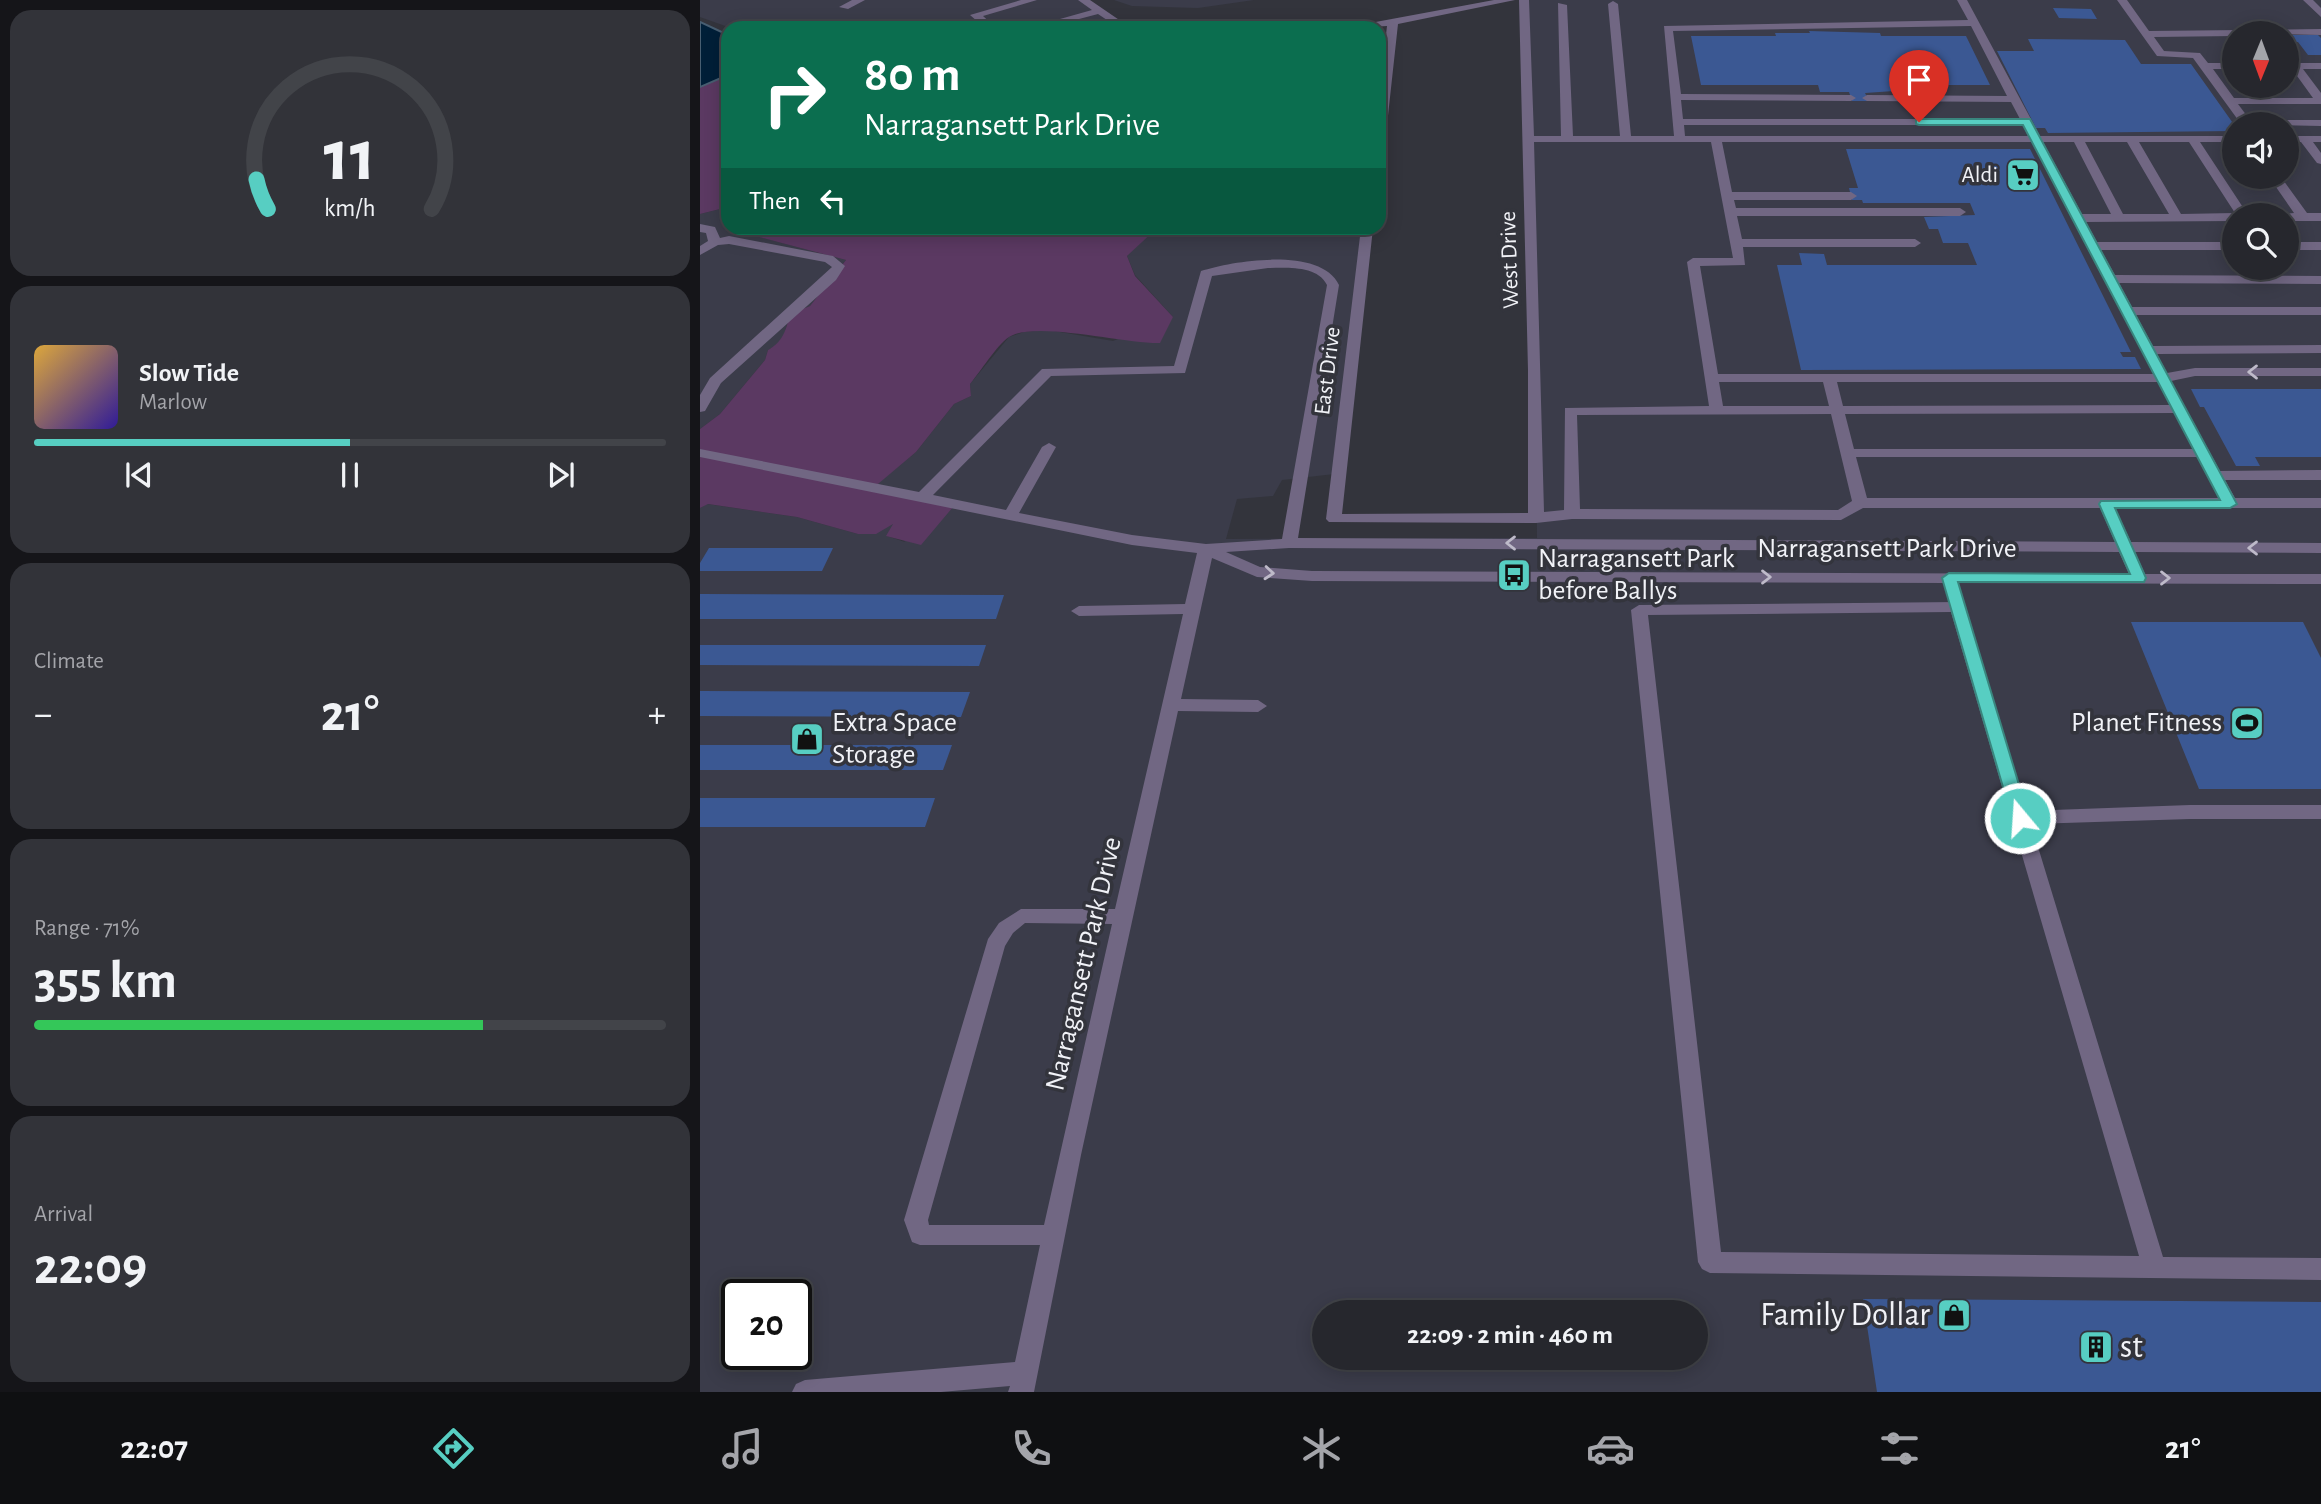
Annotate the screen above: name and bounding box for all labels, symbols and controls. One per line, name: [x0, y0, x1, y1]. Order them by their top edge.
north arrow: [2222, 21, 2300, 98]
map controls: [2222, 21, 2299, 280]
icon: right: [749, 49, 840, 140]
pin: [1889, 50, 1949, 122]
text: 80 m: [864, 51, 961, 100]
icon: arrive: [1900, 61, 1938, 99]
text: Narragansett Park Drive: [864, 109, 1160, 141]
button: sound: [2222, 112, 2299, 189]
text: 11: [324, 122, 376, 195]
supermarket icon: Aldi: [2004, 156, 2042, 194]
place label: Aldi: [1962, 164, 1998, 187]
icon: left: [814, 182, 852, 220]
text: Then: [749, 188, 800, 214]
text: km/h: [324, 196, 376, 221]
button: search: [2222, 203, 2299, 280]
street label: West Drive: [1497, 211, 1523, 309]
street label: East Drive: [1311, 326, 1345, 416]
text: Slow Tide: [139, 360, 239, 386]
one-way arrow: [2247, 364, 2258, 380]
text: Marlow: [139, 391, 207, 414]
icon: previous: [120, 456, 158, 494]
icon: pause: [331, 456, 369, 494]
icon: next: [542, 456, 580, 494]
one-way arrow: [1505, 535, 1516, 551]
street label: Narragansett Park Drive: [1757, 535, 2017, 563]
one-way arrow: [2247, 540, 2258, 556]
place label: Narragansett Park before Ballys: [1538, 545, 1735, 605]
bus stop icon: Narragansett Park before Ballys: [1495, 556, 1533, 594]
one-way arrow: [1264, 565, 1275, 580]
one-way arrow: [1761, 569, 1771, 585]
one-way arrow: [2159, 571, 2170, 586]
text: Climate: [34, 650, 104, 673]
text: 21°: [321, 688, 379, 740]
text: −: [34, 696, 52, 734]
text: +: [648, 696, 666, 734]
sports icon: Planet Fitness: [2228, 704, 2266, 742]
place label: Extra Space Storage: [832, 709, 957, 769]
place label: Planet Fitness: [2071, 709, 2222, 737]
shop icon: Extra Space Storage: [788, 720, 826, 758]
position arrow: [1983, 781, 2057, 855]
street label: Narragansett Park Drive: [1041, 835, 1127, 1093]
text: Range · 71%: [34, 917, 140, 940]
text: 355 km: [34, 955, 177, 1007]
text: Arrival: [34, 1203, 93, 1226]
text: 22:09: [34, 1241, 147, 1293]
speed limit sign: 20: [721, 1279, 812, 1370]
shop icon: Family Dollar: [1935, 1296, 1973, 1334]
place label: Family Dollar: [1760, 1299, 1930, 1332]
text: 22:09 · 2 min · 460 m: [1407, 1322, 1613, 1348]
building icon: st: [2077, 1328, 2115, 1366]
place label: st: [2120, 1331, 2143, 1364]
icon: directions: [429, 1424, 478, 1473]
icon: music: [718, 1424, 767, 1473]
icon: phone: [1007, 1424, 1056, 1473]
icon: climate: [1297, 1424, 1346, 1473]
icon: car: [1586, 1424, 1635, 1473]
icon: filters: [1875, 1424, 1924, 1473]
text: 22:07: [120, 1432, 188, 1464]
text: 21°: [2165, 1432, 2201, 1464]

